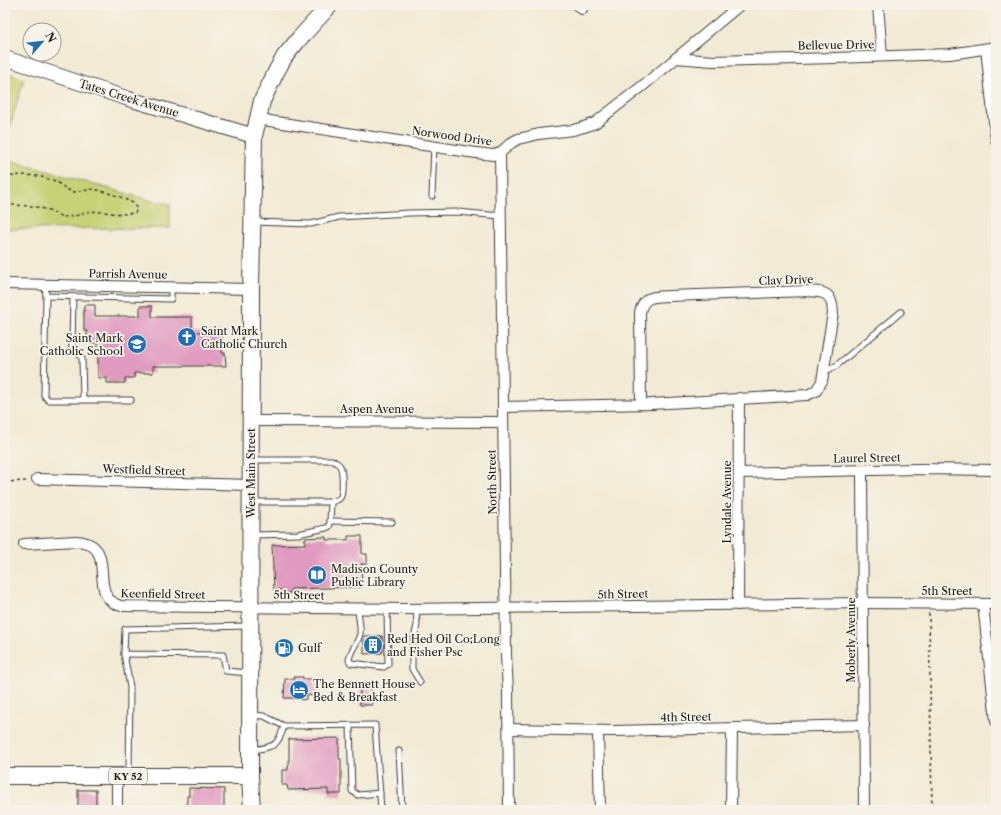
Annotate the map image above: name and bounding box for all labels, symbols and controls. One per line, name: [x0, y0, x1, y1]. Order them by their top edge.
north arrow: [22, 22, 62, 62]
text: N: [42, 30, 59, 45]
street label: Bellevue Drive: [798, 37, 874, 53]
street label: Tates Creek Avenue: [77, 76, 181, 120]
street label: Norwood Drive: [411, 123, 493, 149]
street label: Parrish Avenue: [88, 266, 168, 282]
street label: Clay Drive: [758, 272, 814, 288]
place label: Saint Mark Catholic Church: [201, 324, 288, 351]
church icon: Saint Mark Catholic Church: [176, 326, 198, 348]
place label: Saint Mark Catholic School: [40, 331, 124, 358]
school or university icon: Saint Mark Catholic School: [126, 333, 148, 355]
street label: Aspen Avenue: [339, 402, 414, 416]
street label: West Main Street: [244, 428, 258, 519]
street label: North Street: [484, 449, 500, 515]
street label: Laurel Street: [833, 450, 901, 466]
street label: Lyndale Avenue: [720, 460, 734, 544]
street label: Westfield Street: [101, 462, 186, 478]
place label: Madison County Public Library: [331, 562, 419, 589]
library icon: Madison County Public Library: [306, 564, 328, 586]
street label: 5th Street: [922, 584, 973, 598]
street label: Keenfield Street: [121, 586, 206, 602]
street label: 5th Street: [597, 587, 649, 601]
street label: 5th Street: [273, 588, 325, 602]
street label: Moberly Avenue: [844, 597, 858, 683]
place label: Red Hed Oil Co;Long and Fisher Psc: [387, 632, 500, 659]
building icon: Red Hed Oil Co;Long and Fisher Psc: [362, 634, 384, 656]
fuel station icon: Gulf: [273, 637, 295, 659]
place label: Gulf: [298, 641, 323, 655]
place label: The Bennett House Bed & Breakfast: [313, 677, 415, 704]
hotel icon: The Bennett House Bed & Breakfast: [288, 679, 310, 701]
street label: 4th Street: [660, 710, 712, 724]
road number: KY 52: [109, 768, 147, 784]

